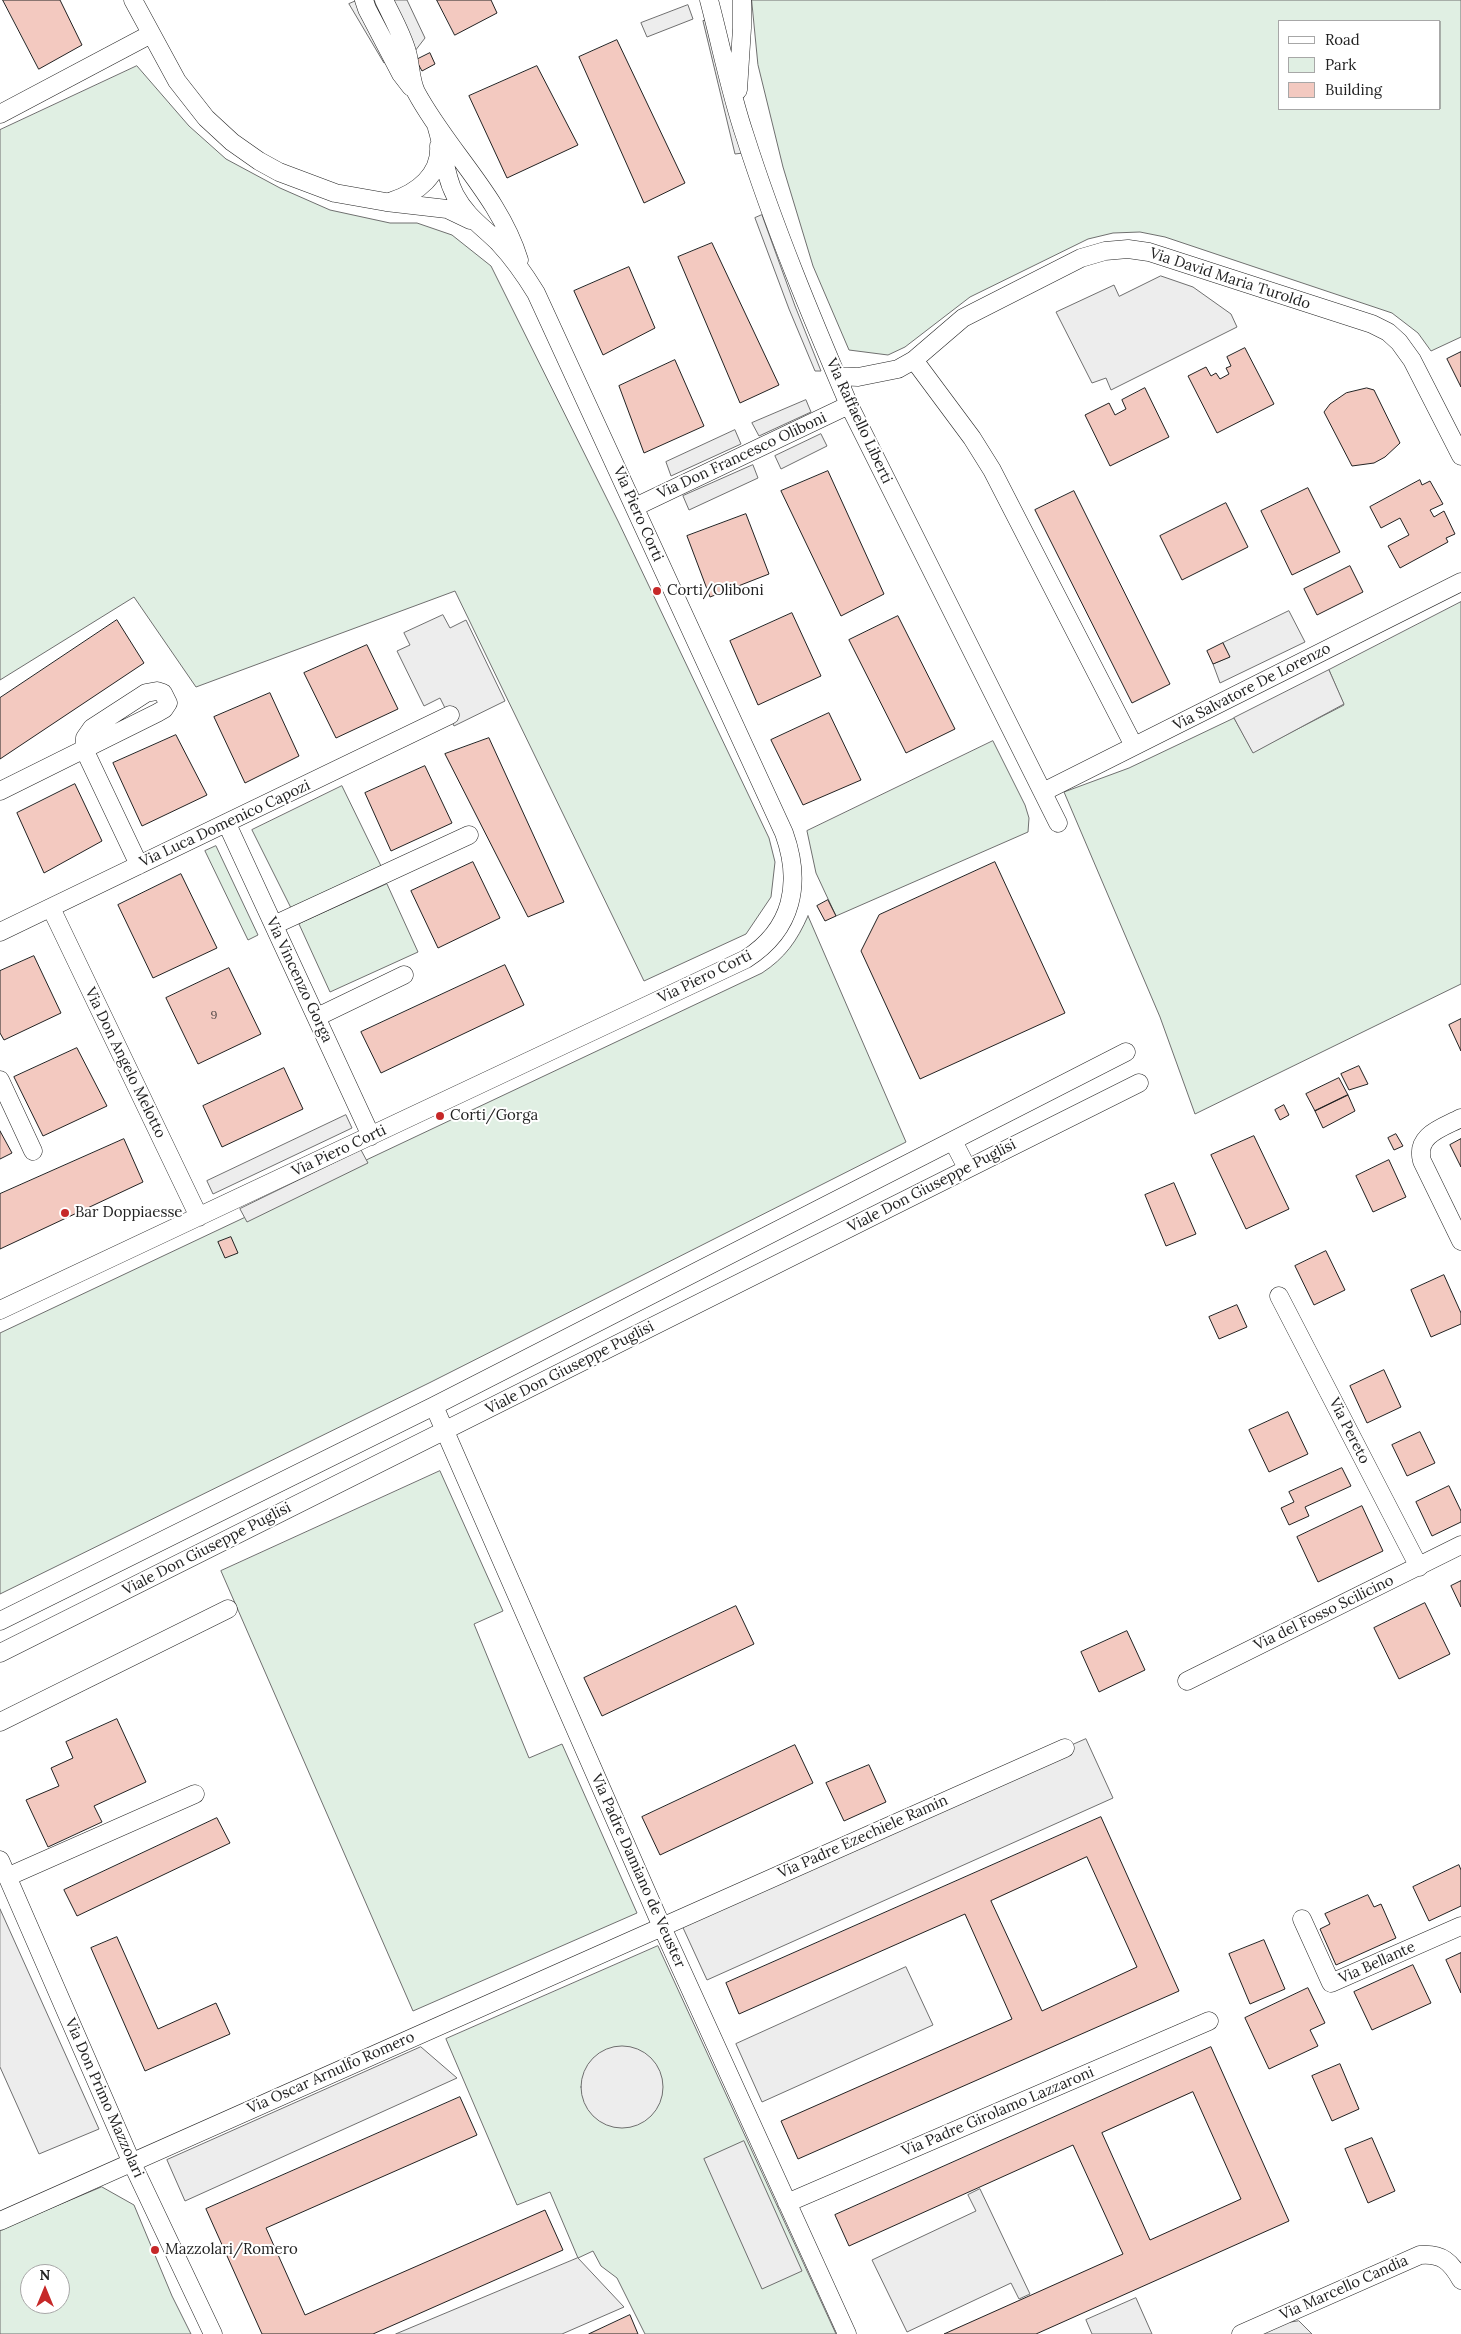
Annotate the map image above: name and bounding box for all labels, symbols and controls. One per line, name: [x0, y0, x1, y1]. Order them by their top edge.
legend: [1278, 20, 1441, 110]
text: Road: [1325, 30, 1360, 49]
text: Park: [1325, 55, 1356, 74]
text: Building: [1325, 80, 1382, 99]
street label: Via David Maria Turoldo: [1147, 244, 1313, 314]
street label: Via Raffaello Liberti: [822, 356, 896, 486]
street label: Via Don Francesco Oliboni: [655, 409, 829, 503]
street label: Via Piero Corti: [609, 464, 667, 564]
place label: Corti/Oliboni: [667, 582, 764, 600]
marker: Corti/Oliboni: [651, 585, 663, 597]
street label: Via Salvatore De Lorenzo: [1170, 639, 1334, 735]
street label: Via Luca Domenico Capozi: [137, 777, 313, 871]
street label: Via Vincenzo Gorga: [262, 914, 336, 1046]
street label: Via Piero Corti: [655, 947, 755, 1007]
street label: Via Don Angelo Melotto: [81, 985, 169, 1141]
house number: 9: [211, 1009, 217, 1023]
place label: Corti/Gorga: [450, 1107, 538, 1125]
marker: Corti/Gorga: [434, 1110, 446, 1122]
street label: Via Piero Corti: [289, 1121, 389, 1181]
street label: Viale Don Giuseppe Puglisi: [845, 1136, 1019, 1236]
place label: Bar Doppiaesse: [75, 1204, 182, 1222]
marker: Bar Doppiaesse: [59, 1207, 71, 1219]
street label: Viale Don Giuseppe Puglisi: [483, 1318, 657, 1418]
street label: Via Pereto: [1325, 1395, 1373, 1467]
street label: Viale Don Giuseppe Puglisi: [120, 1499, 294, 1599]
street label: Via del Fosso Scilicino: [1251, 1571, 1397, 1655]
street label: Via Padre Damiano de Veuster: [587, 1771, 689, 1971]
street label: Via Padre Ezechiele Ramin: [775, 1791, 951, 1883]
street label: Via Bellante: [1336, 1938, 1418, 1988]
street label: Via Don Primo Mazzolari: [61, 2016, 147, 2180]
street label: Via Oscar Arnulfo Romero: [245, 2028, 417, 2118]
street label: Via Padre Girolamo Lazzaroni: [899, 2063, 1097, 2161]
place label: Mazzolari/Romero: [165, 2241, 298, 2259]
marker: Mazzolari/Romero: [149, 2244, 161, 2256]
street label: Via Marcello Candia: [1277, 2252, 1411, 2324]
north arrow: [20, 2264, 70, 2314]
text: N: [40, 2266, 50, 2284]

